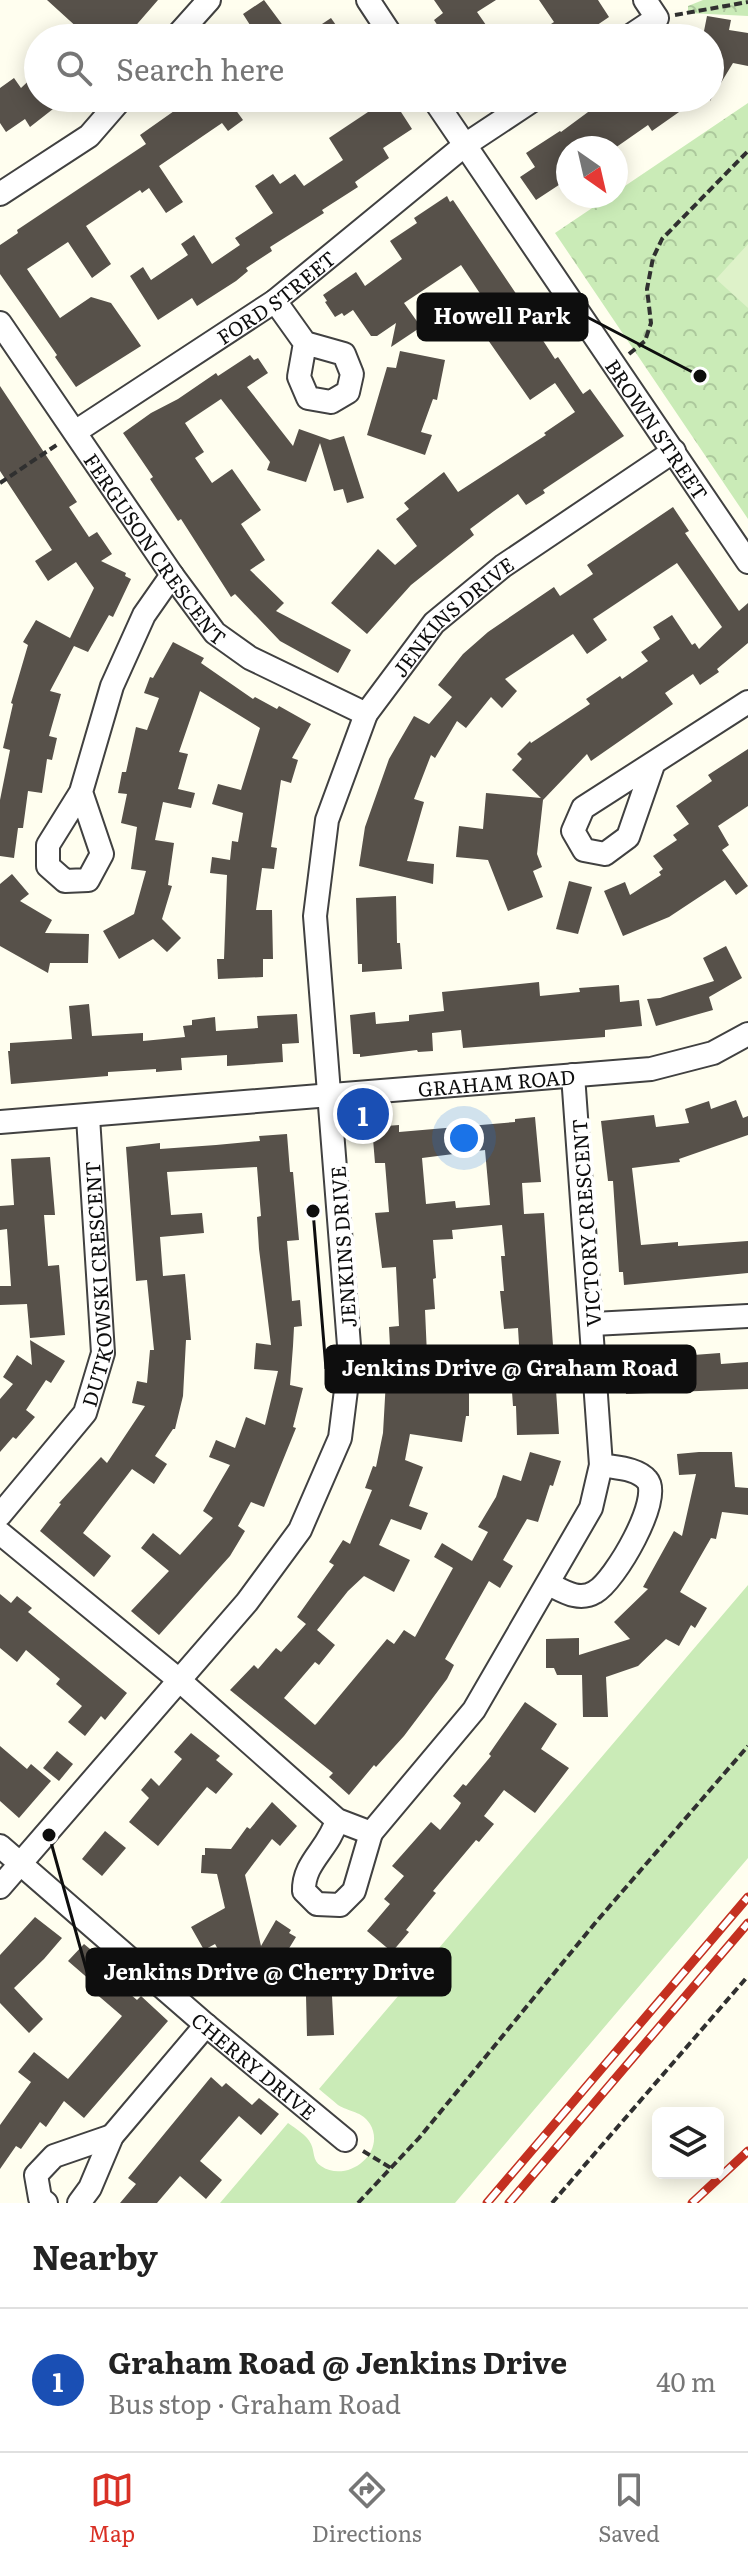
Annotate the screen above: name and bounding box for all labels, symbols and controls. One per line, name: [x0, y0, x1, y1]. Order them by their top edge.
search box: [24, 24, 724, 112]
icon: search: [52, 46, 96, 90]
text: Search here: [116, 46, 284, 90]
north arrow: [556, 136, 628, 208]
street label: FORD STREET: [210, 243, 341, 351]
callout: Howell Park: [418, 294, 587, 340]
text: Howell Park: [434, 298, 571, 331]
street label: BROWN STREET: [599, 352, 716, 506]
street label: FERGUSON CRESCENT: [77, 446, 233, 652]
street label: JENKINS DRIVE: [384, 548, 519, 683]
street label: GRAHAM ROAD: [416, 1060, 576, 1103]
pin: 1: [337, 1084, 389, 1144]
your location: [444, 1118, 484, 1158]
street label: VICTORY CRESCENT: [563, 1118, 607, 1328]
street label: DUTKOWSKI CRESCENT: [73, 1160, 119, 1410]
street label: JENKINS DRIVE: [321, 1165, 363, 1329]
callout: Jenkins Drive @ Graham Road: [326, 1346, 695, 1392]
text: Jenkins Drive @ Graham Road: [342, 1350, 678, 1383]
callout: Jenkins Drive @ Cherry Drive: [87, 1949, 450, 1995]
text: Jenkins Drive @ Cherry Drive: [103, 1954, 435, 1987]
street label: CHERRY DRIVE: [185, 2004, 324, 2126]
map controls: [652, 2107, 724, 2179]
button: layers: [652, 2107, 724, 2179]
text: Nearby: [32, 2230, 158, 2280]
text: Graham Road @ Jenkins Drive: [108, 2339, 567, 2383]
text: 1: [53, 2361, 63, 2400]
text: 40 m: [656, 2361, 716, 2400]
text: Bus stop · Graham Road: [108, 2383, 401, 2422]
tab: Map: [88, 2468, 135, 2549]
tab: Directions: [312, 2468, 422, 2549]
tab: Saved: [598, 2468, 660, 2549]

